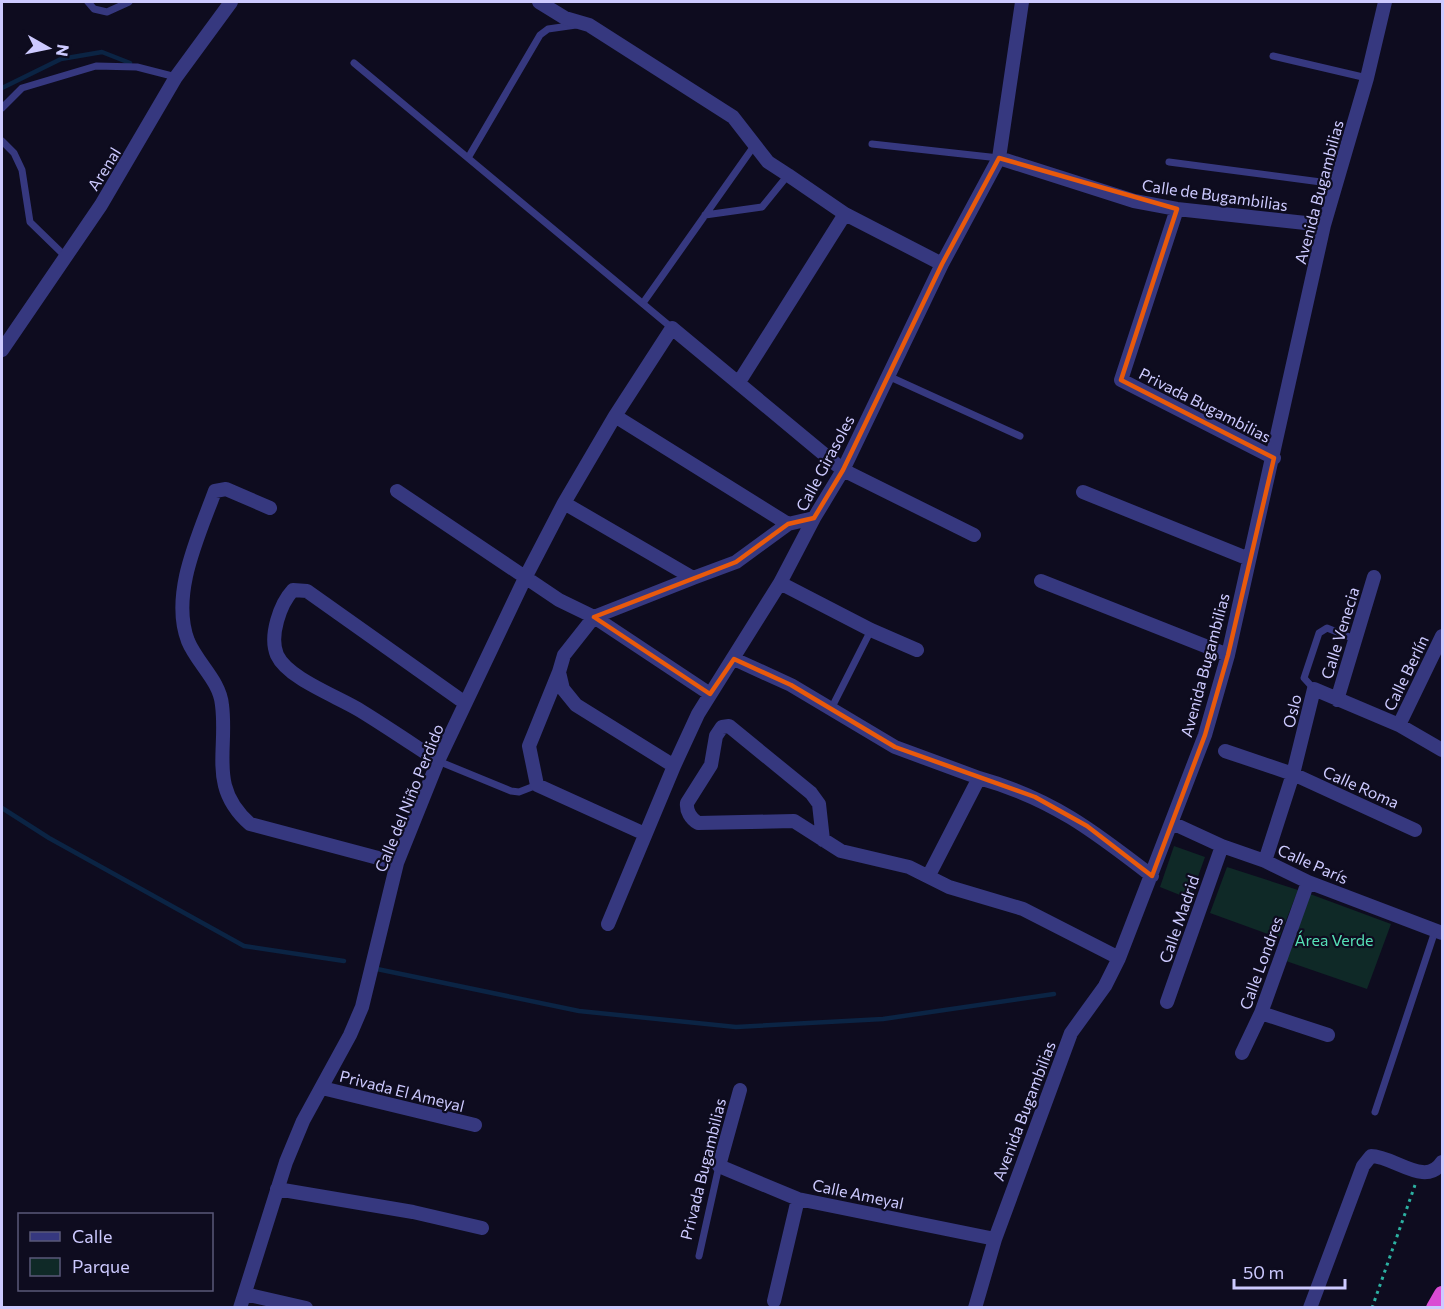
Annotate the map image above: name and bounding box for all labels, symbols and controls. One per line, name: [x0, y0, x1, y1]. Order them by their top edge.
north arrow: [18, 18, 78, 78]
text: N: [53, 43, 74, 58]
street label: Avenida Bugambilias: [1290, 118, 1347, 266]
street label: Arenal: [83, 144, 124, 194]
street label: Calle de Bugambilias: [1141, 175, 1289, 214]
street label: Privada Bugambilias: [1136, 363, 1274, 446]
street label: Calle Girasoles: [791, 411, 858, 514]
street label: Calle Venecia: [1317, 585, 1363, 681]
street label: Avenida Bugambilias: [1176, 591, 1233, 739]
street label: Calle Berlín: [1379, 632, 1432, 714]
street label: Oslo: [1278, 692, 1305, 730]
street label: Calle del Niño Perdido: [370, 721, 447, 875]
street label: Calle Roma: [1320, 761, 1402, 812]
street label: Calle París: [1275, 840, 1351, 888]
street label: Calle Madrid: [1155, 872, 1202, 965]
street label: Calle Londres: [1235, 914, 1286, 1012]
park label: Área Verde: [1294, 930, 1374, 949]
street label: Avenida Bugambilias: [988, 1038, 1059, 1183]
street label: Privada El Ameyal: [338, 1066, 467, 1115]
street label: Privada Bugambilias: [676, 1096, 729, 1242]
street label: Calle Ameyal: [811, 1175, 905, 1212]
legend: [18, 1213, 213, 1291]
text: Calle: [72, 1225, 112, 1247]
scale bar: [1234, 1252, 1345, 1290]
text: Parque: [72, 1255, 130, 1277]
text: 50 m: [1243, 1261, 1284, 1283]

